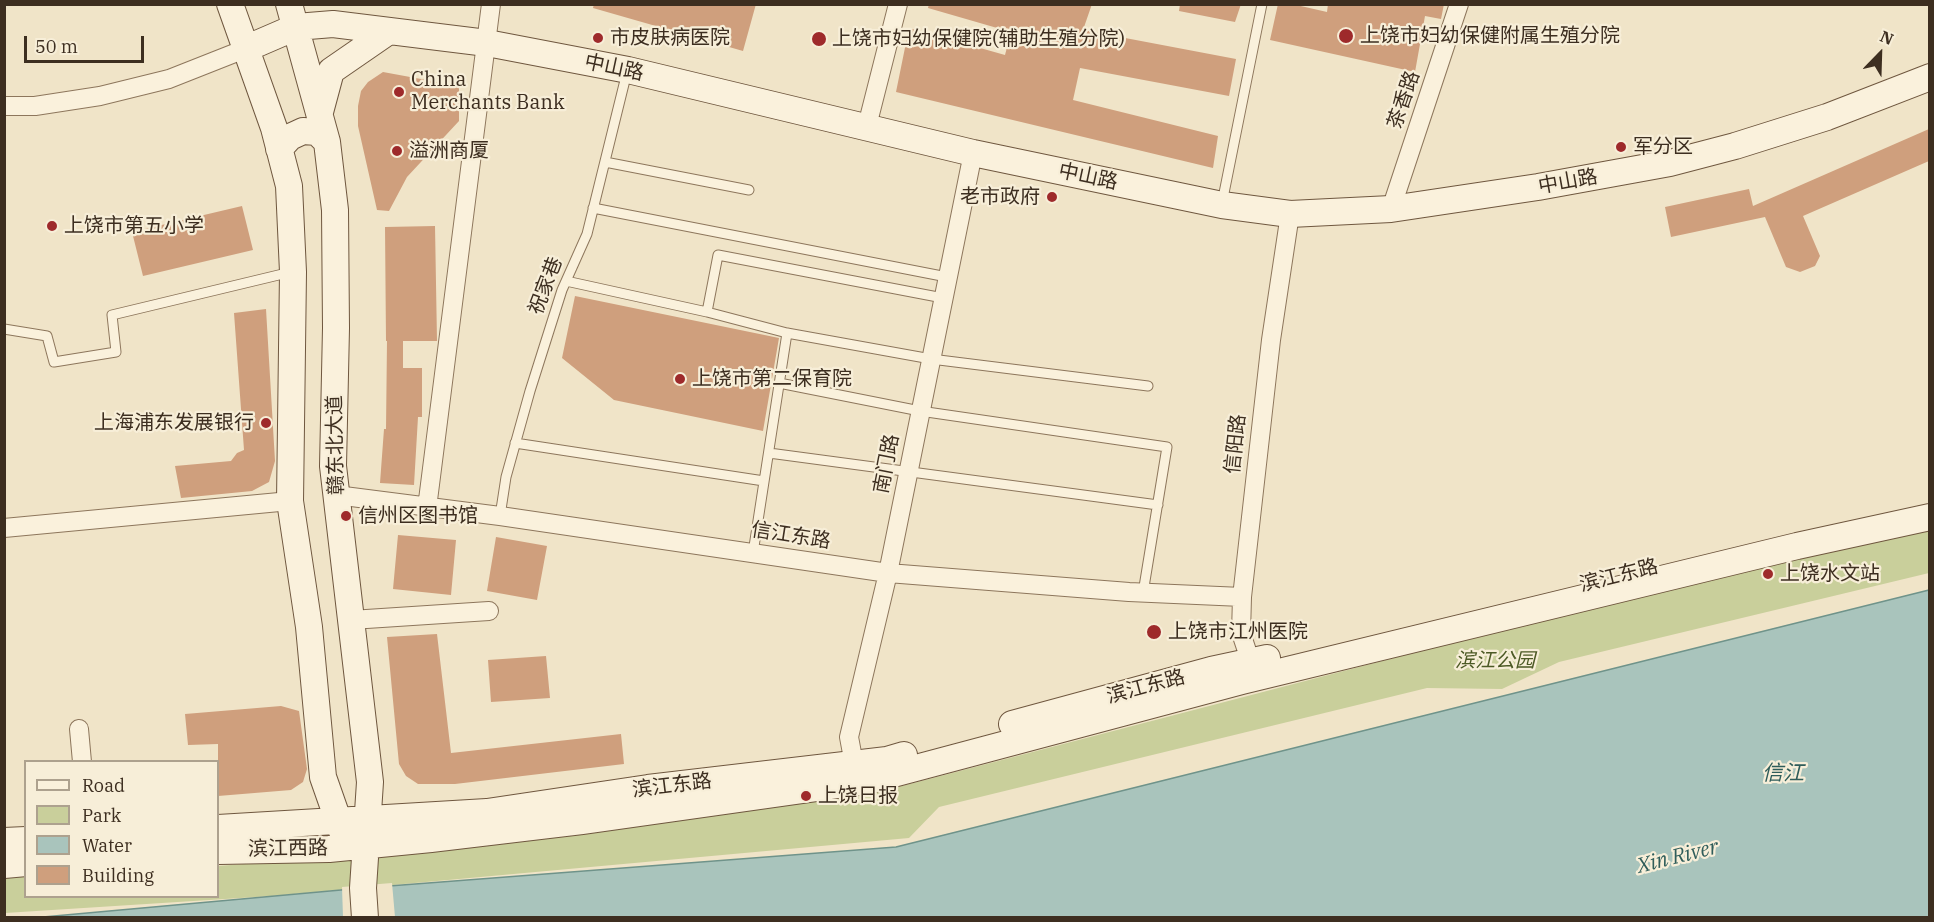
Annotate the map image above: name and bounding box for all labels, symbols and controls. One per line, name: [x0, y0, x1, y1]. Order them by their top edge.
scale bar: [27, 24, 147, 62]
place label: 上饶市妇幼保健附属生殖分院: [1360, 24, 1620, 48]
north arrow: [1850, 24, 1910, 84]
place label: 市皮肤病医院: [610, 26, 730, 50]
text: N: [1877, 26, 1897, 49]
place label: 上饶市妇幼保健院(辅助生殖分院): [832, 27, 1125, 51]
marker: 上饶市妇幼保健附属生殖分院: [1337, 27, 1355, 45]
marker: 上饶市妇幼保健院(辅助生殖分院): [810, 30, 828, 48]
marker: 市皮肤病医院: [591, 31, 605, 45]
text: 50 m: [35, 35, 78, 58]
street label: 中山路: [582, 50, 646, 86]
place label: China Merchants Bank: [411, 68, 565, 115]
street label: 茶香路: [1383, 68, 1425, 132]
marker: China Merchants Bank: [392, 85, 406, 99]
place label: 军分区: [1633, 135, 1693, 159]
place label: 溢洲商厦: [409, 139, 489, 163]
marker: 军分区: [1614, 140, 1628, 154]
marker: 溢洲商厦: [390, 144, 404, 158]
street label: 中山路: [1056, 159, 1120, 195]
street label: 中山路: [1536, 165, 1600, 199]
place label: 老市政府: [960, 185, 1040, 209]
marker: 老市政府: [1045, 190, 1059, 204]
place label: 上饶市第五小学: [64, 214, 204, 238]
marker: 上饶市第五小学: [45, 219, 59, 233]
street label: 祝家巷: [524, 254, 568, 318]
place label: 上饶市第二保育院: [692, 367, 852, 391]
marker: 上饶市第二保育院: [673, 372, 687, 386]
street label: 赣东北大道: [323, 395, 349, 495]
place label: 上海浦东发展银行: [94, 411, 254, 435]
street label: 信阳路: [1221, 413, 1251, 475]
marker: 上海浦东发展银行: [259, 416, 273, 430]
street label: 南门路: [869, 432, 905, 496]
place label: 信州区图书馆: [358, 504, 478, 528]
marker: 信州区图书馆: [339, 509, 353, 523]
street label: 信江东路: [750, 518, 832, 554]
street label: 滨江东路: [1577, 555, 1661, 597]
place label: 上饶水文站: [1780, 562, 1880, 586]
marker: 上饶水文站: [1761, 567, 1775, 581]
place label: 上饶市江州医院: [1168, 620, 1308, 644]
marker: 上饶市江州医院: [1145, 623, 1163, 641]
park label: 滨江公园: [1455, 649, 1535, 673]
street label: 滨江东路: [1104, 665, 1188, 709]
legend: [24, 760, 219, 898]
water label: 信江: [1762, 761, 1804, 787]
street label: 滨江东路: [631, 769, 713, 803]
text: Road: [82, 774, 125, 797]
place label: 上饶日报: [818, 784, 898, 808]
marker: 上饶日报: [799, 789, 813, 803]
text: Park: [82, 804, 121, 827]
text: Water: [82, 834, 132, 857]
water label: Xin River: [1635, 835, 1721, 879]
street label: 滨江西路: [248, 836, 328, 862]
text: Building: [82, 864, 154, 887]

